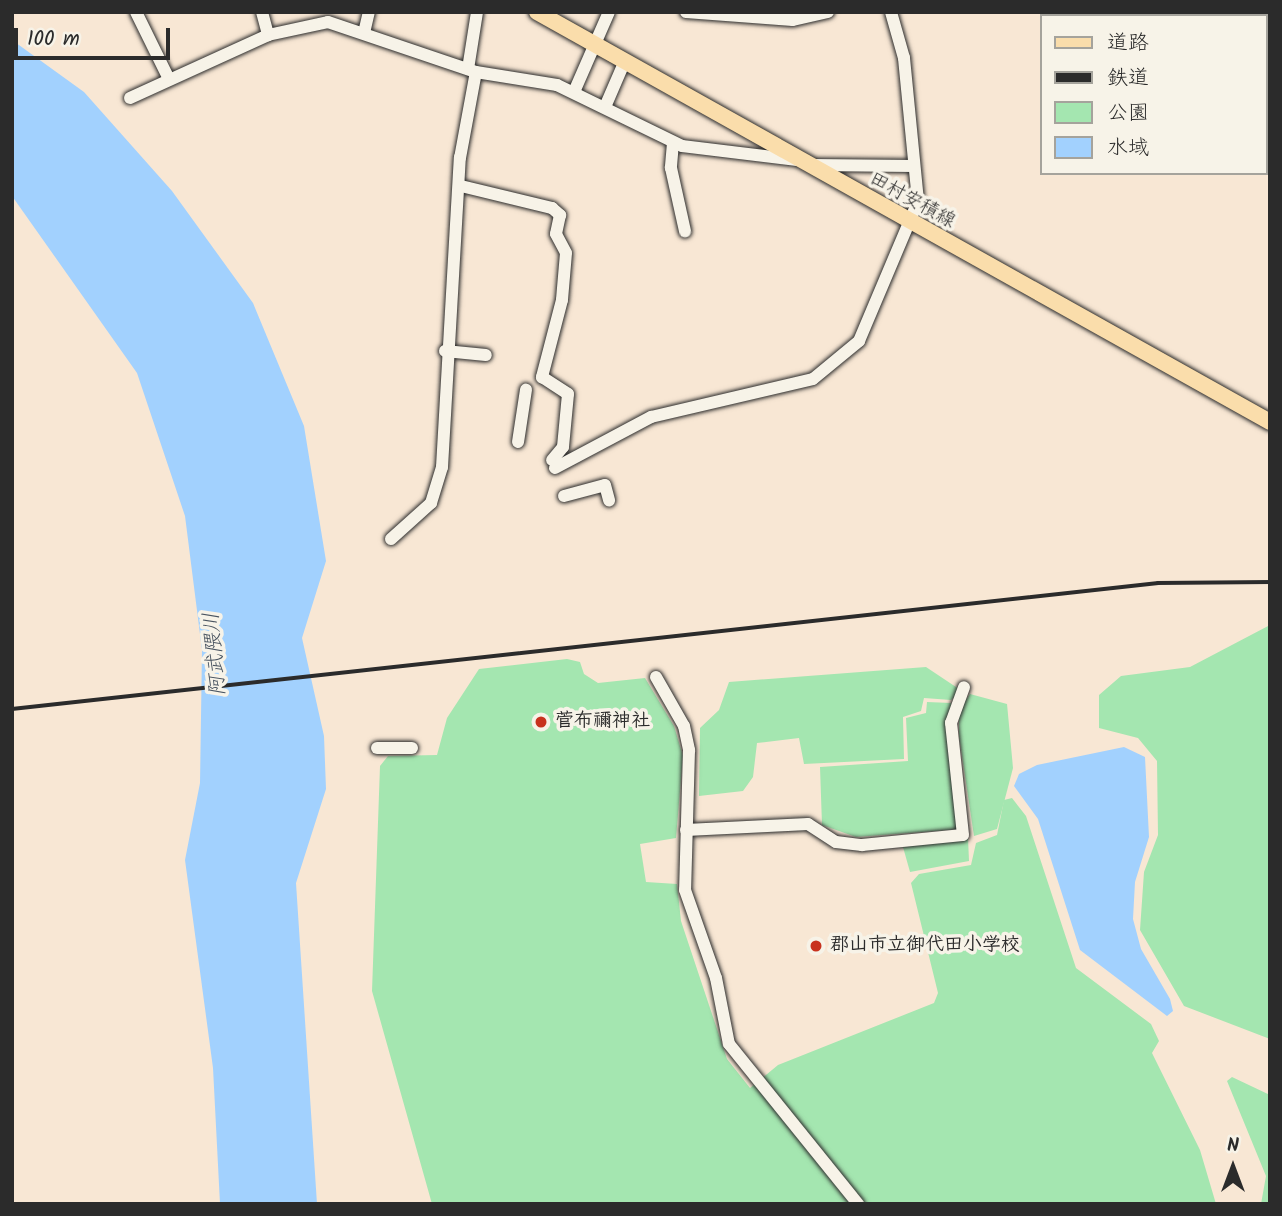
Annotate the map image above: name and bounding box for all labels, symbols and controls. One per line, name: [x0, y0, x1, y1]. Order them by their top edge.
scale bar: [18, 14, 173, 58]
legend: [1040, 14, 1268, 175]
text: 100 m: [27, 23, 80, 56]
text: 道路: [1107, 27, 1149, 60]
text: 鉄道: [1107, 62, 1149, 95]
text: 公園: [1107, 97, 1149, 130]
text: 水域: [1107, 132, 1149, 165]
street label: 田村安積線: [865, 168, 959, 234]
water label: 阿武隈川: [200, 611, 232, 697]
place label: 菅布禰神社: [555, 711, 650, 733]
marker: 菅布禰神社: [533, 714, 549, 730]
place label: 郡山市立御代田小学校: [830, 935, 1020, 957]
marker: 郡山市立御代田小学校: [808, 938, 824, 954]
text: N: [1227, 1131, 1239, 1161]
north arrow: [1198, 1132, 1268, 1202]

